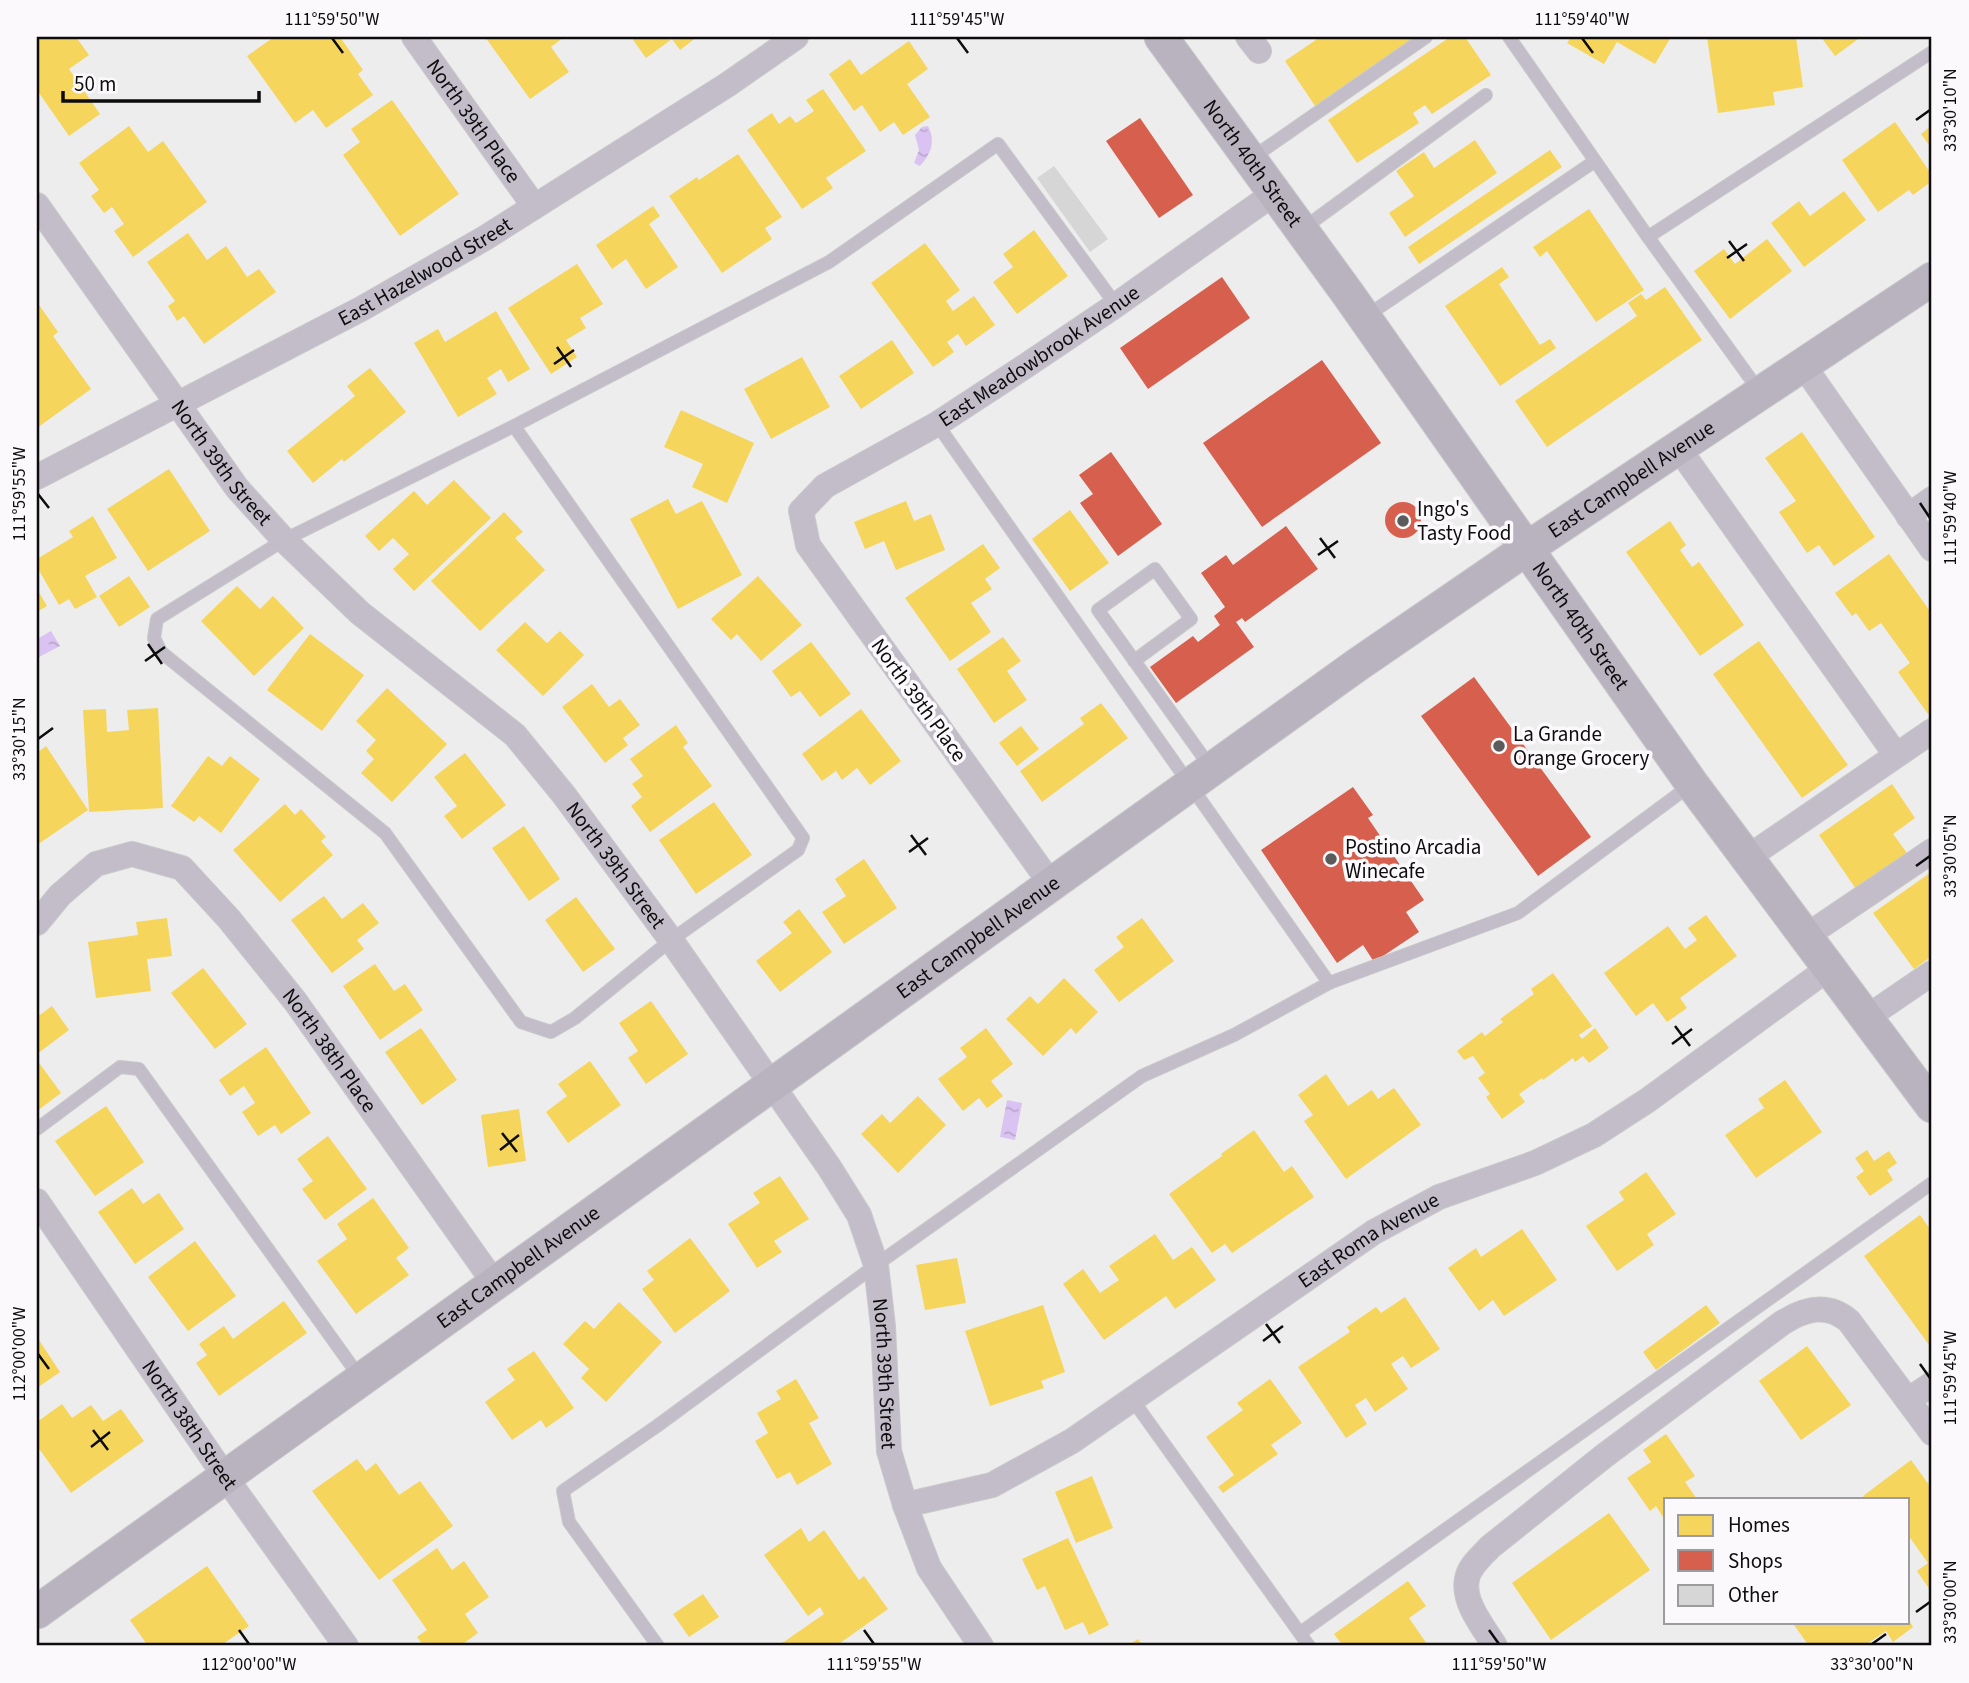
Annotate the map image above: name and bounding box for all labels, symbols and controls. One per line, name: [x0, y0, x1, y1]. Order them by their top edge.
text: 111°59'50"W: [285, 7, 379, 32]
text: 111°59'45"W: [910, 7, 1004, 32]
text: 111°59'40"W: [1535, 7, 1629, 32]
street label: North 39th Place: [419, 53, 528, 189]
scale bar: [63, 60, 259, 104]
text: 33°30'10"N: [1938, 68, 1963, 152]
text: 50 m: [74, 69, 116, 99]
street label: North 40th Street: [1196, 93, 1309, 233]
street label: East Hazelwood Street: [333, 210, 518, 333]
street label: East Meadowbrook Avenue: [932, 278, 1146, 434]
street label: North 39th Street: [164, 393, 279, 532]
street label: East Campbell Avenue: [1542, 413, 1721, 545]
text: 111°59'55"W: [7, 447, 32, 541]
text: 111°59'40"W: [1938, 471, 1963, 565]
place label: Ingo's Tasty Food: [1417, 494, 1511, 548]
marker: Ingo's Tasty Food: [1395, 513, 1411, 529]
street label: North 40th Street: [1525, 555, 1637, 696]
street label: North 39th Place: [864, 632, 974, 768]
text: 33°30'15"N: [7, 697, 32, 781]
place label: La Grande Orange Grocery: [1513, 719, 1649, 773]
marker: La Grande Orange Grocery: [1491, 738, 1507, 754]
street label: North 39th Street: [559, 795, 673, 935]
text: 33°30'05"N: [1938, 814, 1963, 898]
place label: Postino Arcadia Winecafe: [1345, 832, 1481, 886]
marker: Postino Arcadia Winecafe: [1323, 851, 1339, 867]
street label: East Campbell Avenue: [890, 868, 1066, 1006]
street label: North 38th Place: [275, 982, 384, 1119]
street label: East Roma Avenue: [1292, 1185, 1444, 1295]
street label: East Campbell Avenue: [430, 1198, 606, 1336]
street label: North 39th Street: [865, 1296, 904, 1450]
text: 112°00'00"W: [7, 1307, 32, 1401]
text: 111°59'45"W: [1938, 1331, 1963, 1425]
street label: North 38th Street: [135, 1354, 245, 1496]
legend: [1664, 1498, 1910, 1624]
text: Homes: [1728, 1510, 1790, 1540]
text: Shops: [1728, 1546, 1783, 1576]
text: 33°30'00"N: [1938, 1560, 1963, 1644]
text: Other: [1728, 1580, 1779, 1610]
text: 112°00'00"W: [202, 1652, 296, 1677]
text: 111°59'55"W: [827, 1652, 921, 1677]
text: 111°59'50"W: [1452, 1652, 1546, 1677]
text: 33°30'00"N: [1830, 1652, 1914, 1677]

